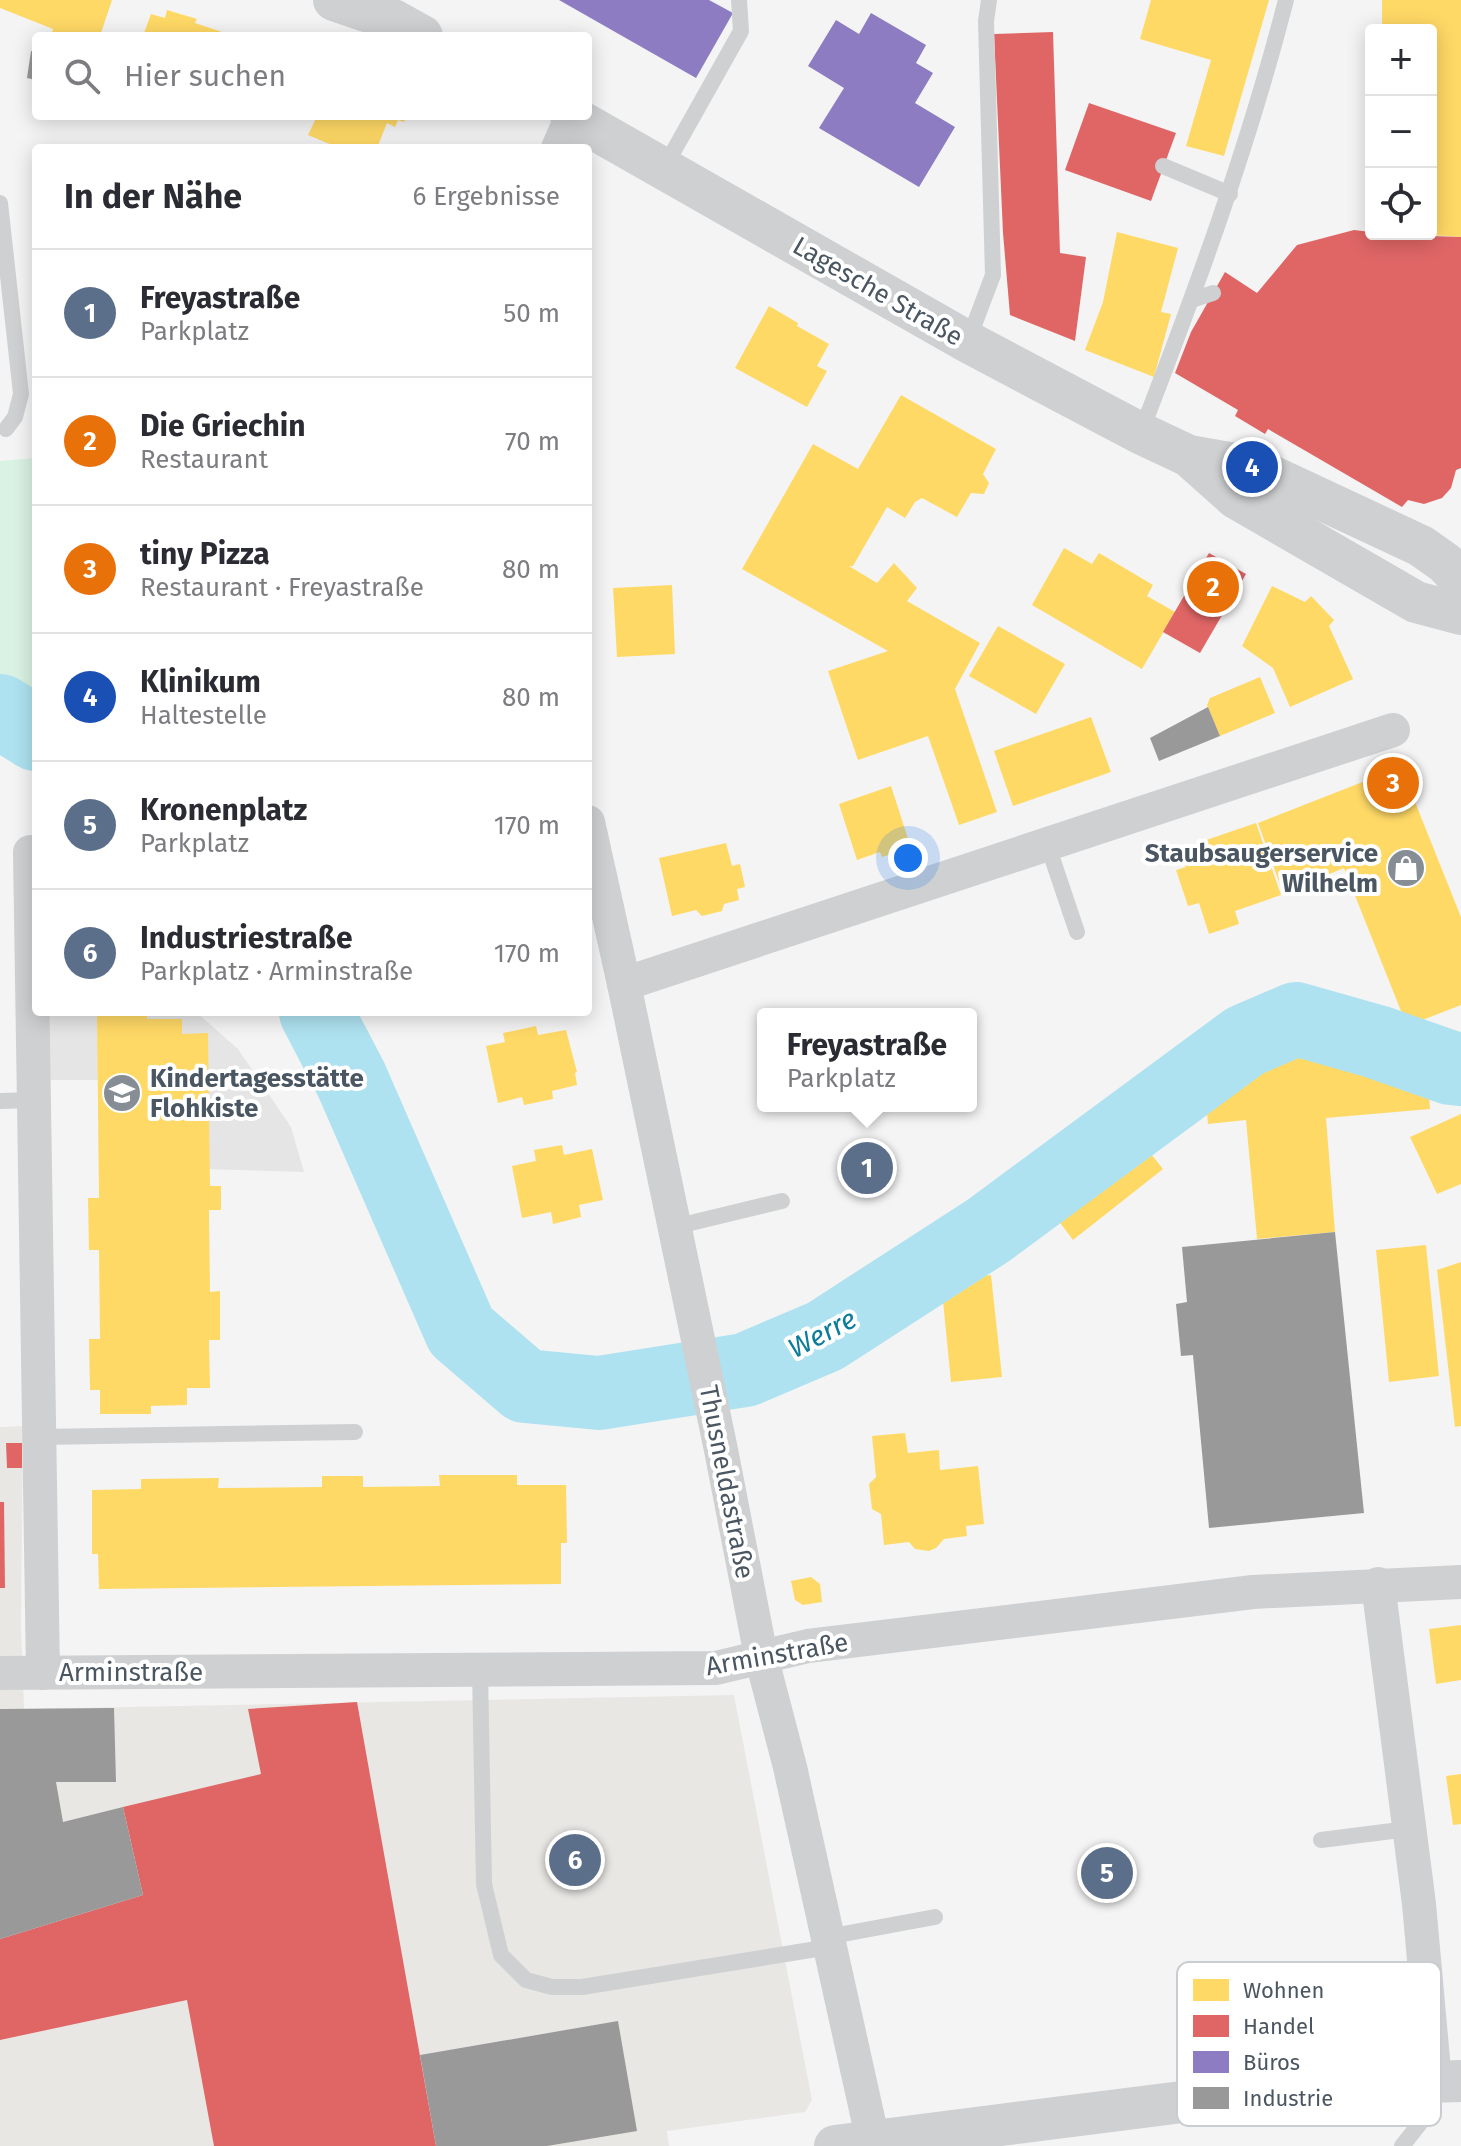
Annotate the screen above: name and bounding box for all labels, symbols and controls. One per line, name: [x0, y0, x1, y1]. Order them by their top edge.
map controls: [1365, 24, 1437, 240]
button: +: [1365, 24, 1437, 96]
search box: [32, 32, 592, 120]
icon: search: [60, 54, 104, 98]
text: Hier suchen: [124, 58, 286, 94]
button: −: [1365, 96, 1437, 168]
button: locate: [1365, 168, 1437, 240]
text: In der Nähe: [64, 176, 242, 217]
text: 6 Ergebnisse: [412, 181, 560, 212]
street label: Lagesche Straße: [787, 230, 968, 353]
text: Freyastraße: [140, 280, 300, 316]
text: 1: [84, 298, 96, 329]
text: 50 m: [503, 298, 560, 329]
text: Parkplatz: [140, 316, 249, 347]
text: Die Griechin: [140, 408, 306, 444]
text: 2: [83, 426, 97, 457]
text: 70 m: [505, 426, 560, 457]
pin: 4: [1226, 437, 1278, 497]
text: Restaurant: [140, 444, 268, 475]
text: tiny Pizza: [140, 536, 270, 572]
text: 3: [83, 554, 97, 585]
text: 80 m: [502, 554, 560, 585]
pin: 2: [1187, 557, 1239, 617]
text: Restaurant · Freyastraße: [140, 572, 424, 603]
text: Klinikum: [140, 664, 261, 700]
text: 4: [83, 682, 97, 713]
text: 80 m: [502, 682, 560, 713]
text: Haltestelle: [140, 700, 267, 731]
pin: 3: [1367, 753, 1419, 813]
text: Kronenplatz: [140, 792, 307, 828]
text: 5: [83, 810, 97, 841]
text: 170 m: [494, 810, 560, 841]
text: Parkplatz: [140, 828, 249, 859]
your location: [888, 838, 928, 878]
place label: Staubsaugerservice Wilhelm: [1145, 838, 1378, 899]
shop icon: Staubsaugerservice Wilhelm: [1385, 847, 1427, 889]
text: Industriestraße: [140, 920, 353, 956]
text: 6: [83, 938, 97, 969]
text: 170 m: [494, 938, 560, 969]
text: Parkplatz · Arminstraße: [140, 956, 413, 987]
popup: [757, 1008, 977, 1112]
text: Freyastraße: [787, 1027, 947, 1063]
place label: Kindertagesstätte Flohkiste: [150, 1063, 364, 1124]
text: Parkplatz: [787, 1063, 896, 1094]
school or university icon: Kindertagesstätte Flohkiste: [101, 1072, 143, 1114]
pin: 1: [841, 1138, 893, 1198]
water label: Werre: [783, 1302, 862, 1365]
street label: Thusneldastraße: [693, 1383, 760, 1582]
street label: Arminstraße: [703, 1627, 851, 1682]
street label: Arminstraße: [59, 1657, 203, 1688]
pin: 6: [549, 1830, 601, 1890]
pin: 5: [1081, 1843, 1133, 1903]
legend: [1177, 1962, 1441, 2126]
text: Wohnen: [1243, 1977, 1324, 2004]
text: Handel: [1243, 2013, 1314, 2040]
text: Büros: [1243, 2049, 1300, 2076]
text: Industrie: [1243, 2085, 1333, 2112]

